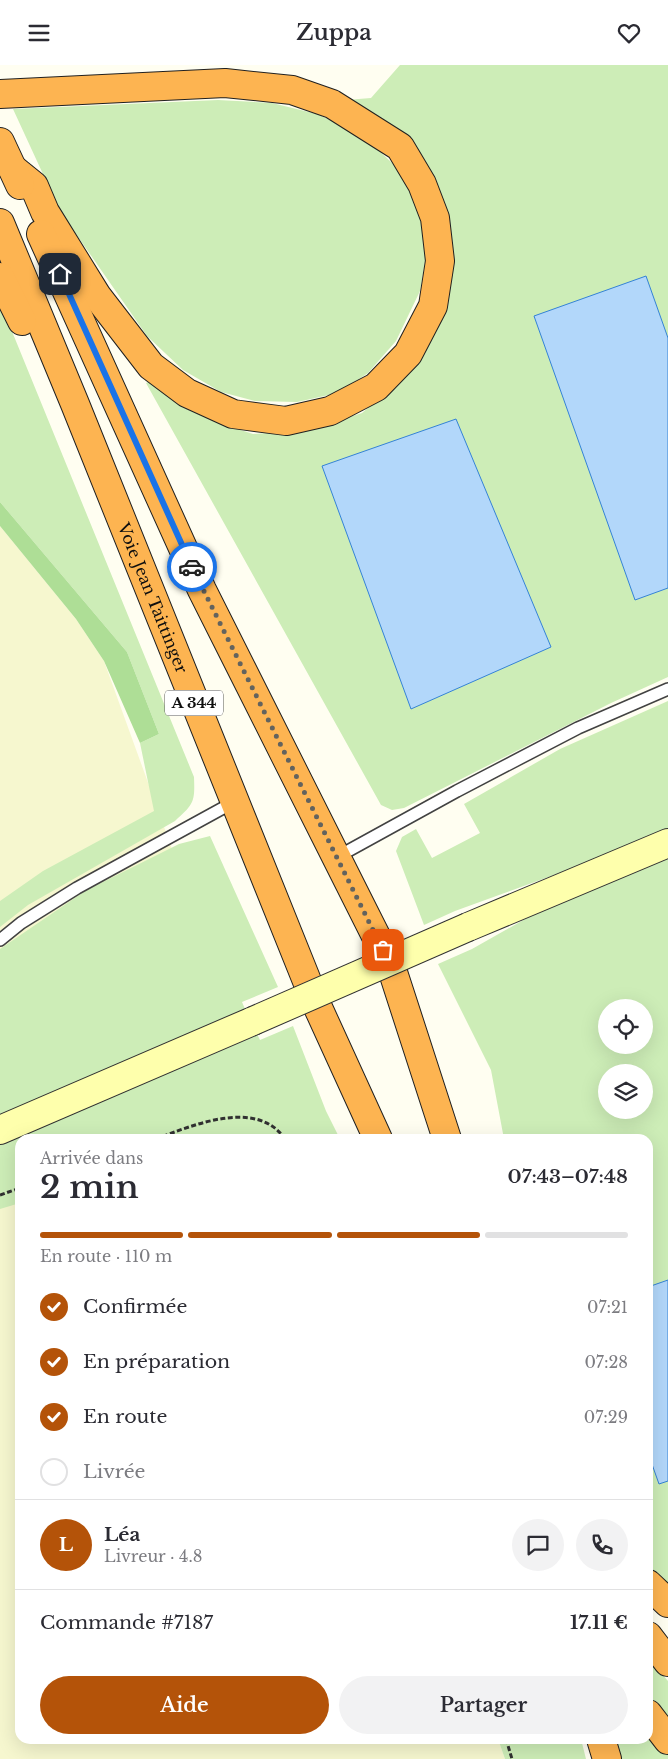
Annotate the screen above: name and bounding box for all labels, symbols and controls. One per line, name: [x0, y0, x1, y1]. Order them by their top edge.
icon: menu: [25, 19, 53, 47]
text: Zuppa: [296, 19, 372, 46]
icon: heart: [615, 19, 643, 47]
pin: [39, 253, 81, 295]
icon: home: [46, 260, 74, 288]
street label: Voie Jean Taittinger: [113, 519, 192, 676]
courier: [167, 542, 217, 592]
icon: car: [178, 553, 206, 581]
road number: A 344: [165, 691, 223, 715]
pin: [362, 929, 404, 971]
icon: bag: [369, 936, 397, 964]
map controls: [598, 999, 653, 1119]
button: locate: [598, 999, 653, 1054]
button: layers: [598, 1064, 653, 1119]
text: Arrivée dans: [40, 1148, 143, 1168]
text: 07:43–07:48: [508, 1165, 628, 1188]
text: 2 min: [40, 1167, 139, 1207]
text: En route · 110 m: [40, 1246, 172, 1266]
icon: check: [40, 1293, 68, 1321]
text: Confirmée: [83, 1295, 187, 1318]
text: 07:21: [587, 1297, 628, 1317]
icon: check: [40, 1348, 68, 1376]
text: En préparation: [83, 1350, 230, 1373]
text: 07:28: [584, 1352, 628, 1372]
icon: check: [40, 1403, 68, 1431]
text: En route: [83, 1405, 167, 1428]
text: 07:29: [584, 1407, 628, 1427]
text: Livrée: [83, 1460, 145, 1483]
button: chat: [512, 1519, 564, 1571]
button: phone: [576, 1519, 628, 1571]
text: Léa: [104, 1523, 140, 1546]
text: L: [59, 1533, 73, 1556]
text: Livreur · 4.8: [104, 1546, 202, 1566]
text: Commande #7187: [40, 1611, 213, 1634]
text: 17.11 €: [570, 1611, 628, 1634]
button: Aide: [40, 1676, 329, 1734]
button: Partager: [339, 1676, 628, 1734]

